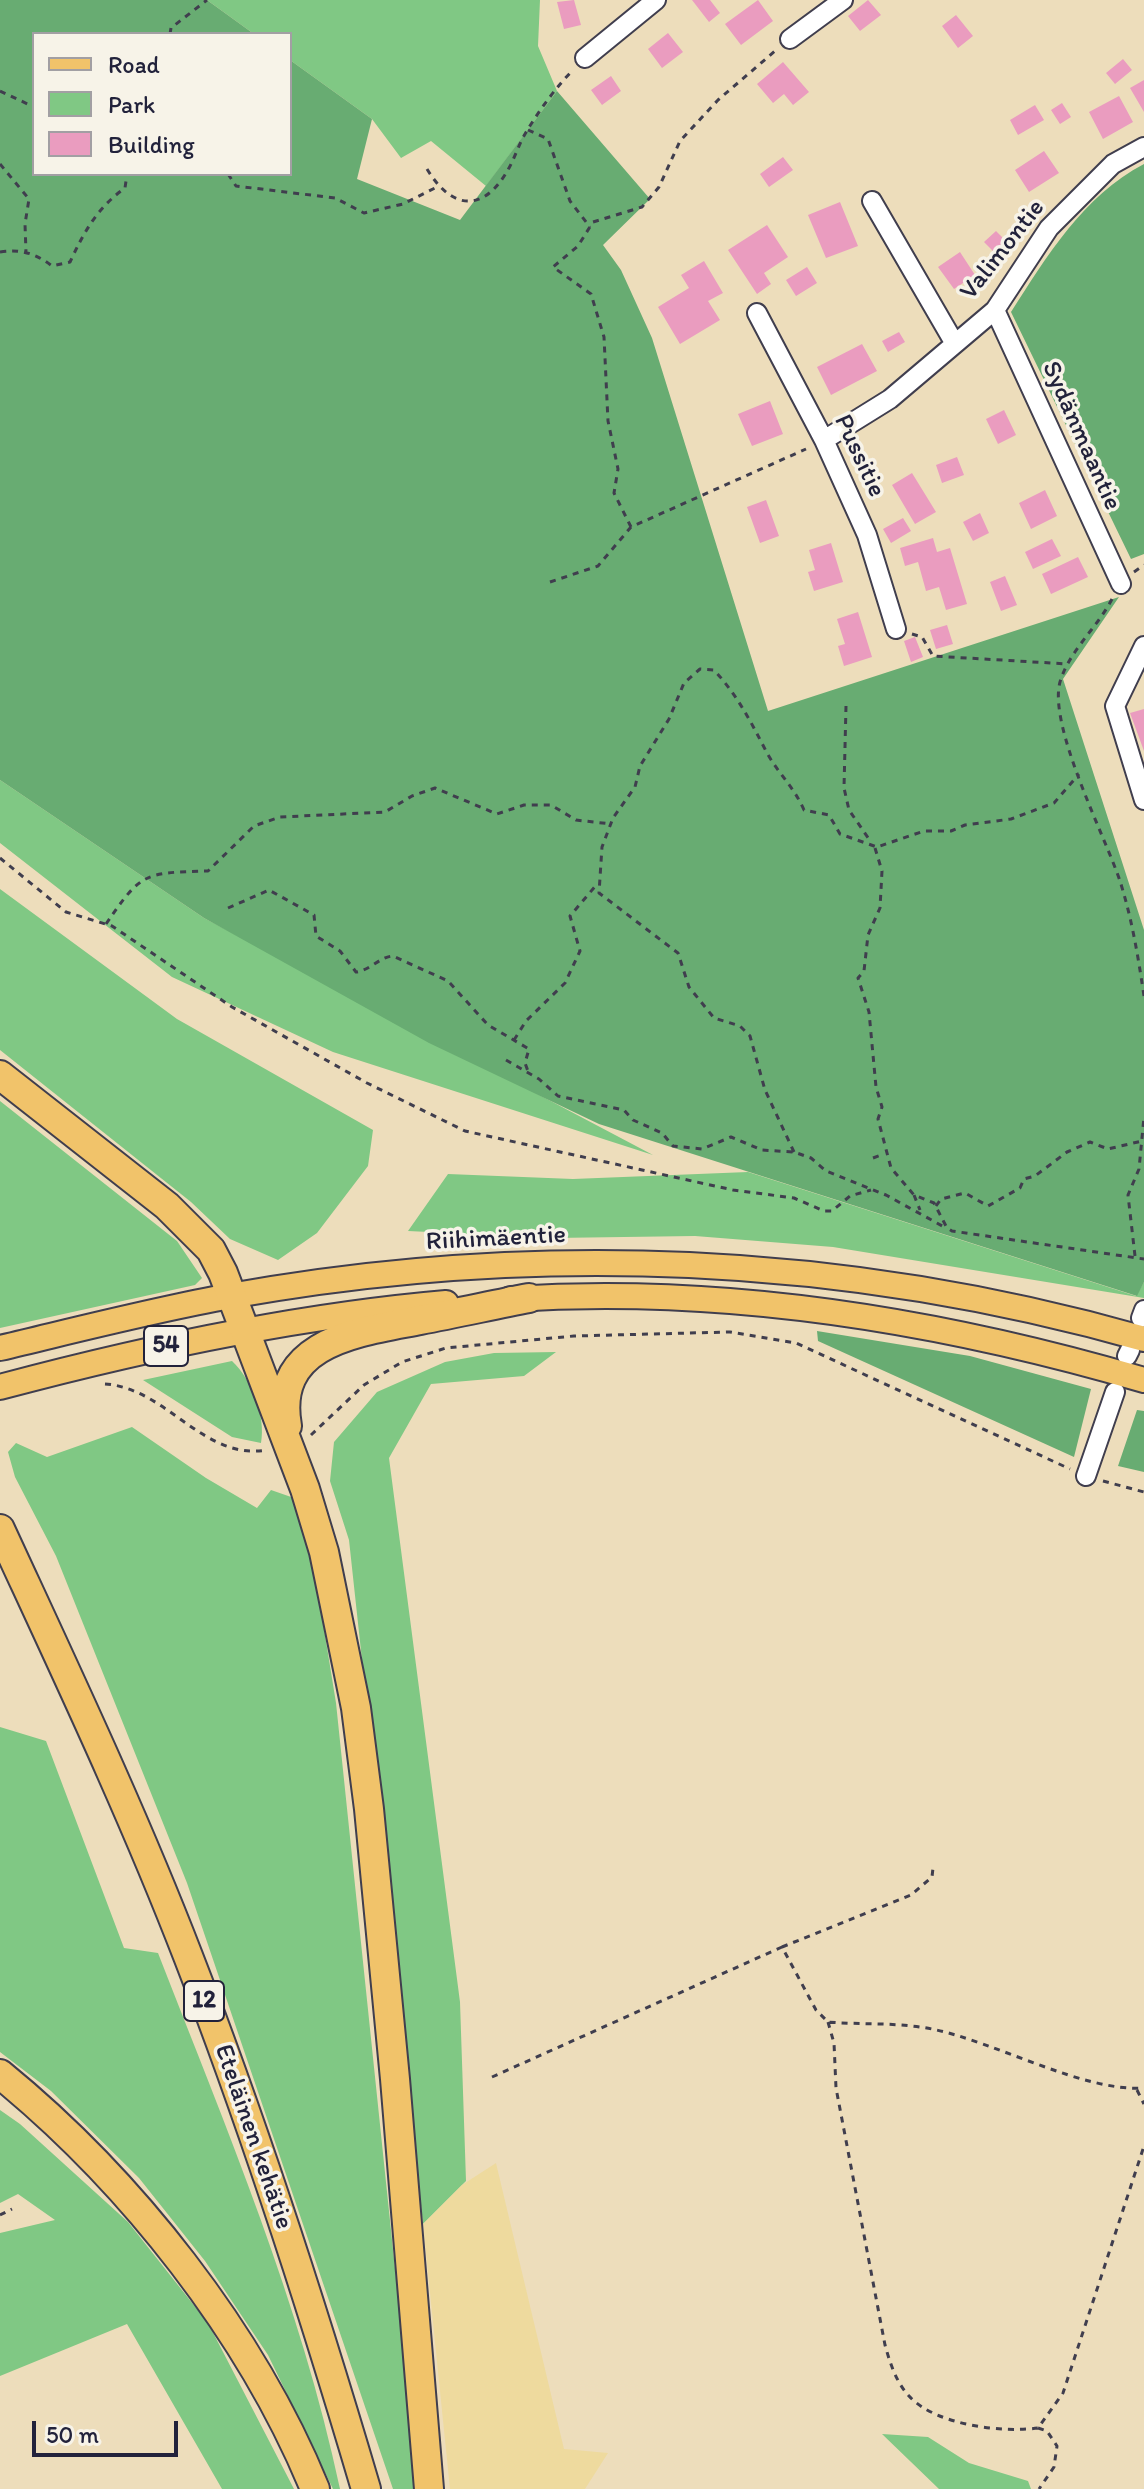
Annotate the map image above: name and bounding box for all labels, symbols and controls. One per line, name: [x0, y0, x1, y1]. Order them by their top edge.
legend: [32, 32, 292, 176]
text: Road: [108, 50, 160, 79]
text: Park: [108, 90, 155, 119]
text: Building: [108, 130, 195, 159]
street label: Valimontie: [954, 193, 1052, 307]
street label: Sydänmaantie: [1034, 357, 1128, 515]
street label: Pussitie: [826, 410, 892, 502]
street label: Riihimäentie: [425, 1220, 567, 1258]
road number: 54: [144, 1326, 188, 1366]
road number: 12: [184, 1981, 224, 2021]
street label: Eteläinen kehätie: [207, 2041, 299, 2233]
scale bar: [36, 2405, 182, 2455]
text: 50 m: [46, 2420, 99, 2449]

